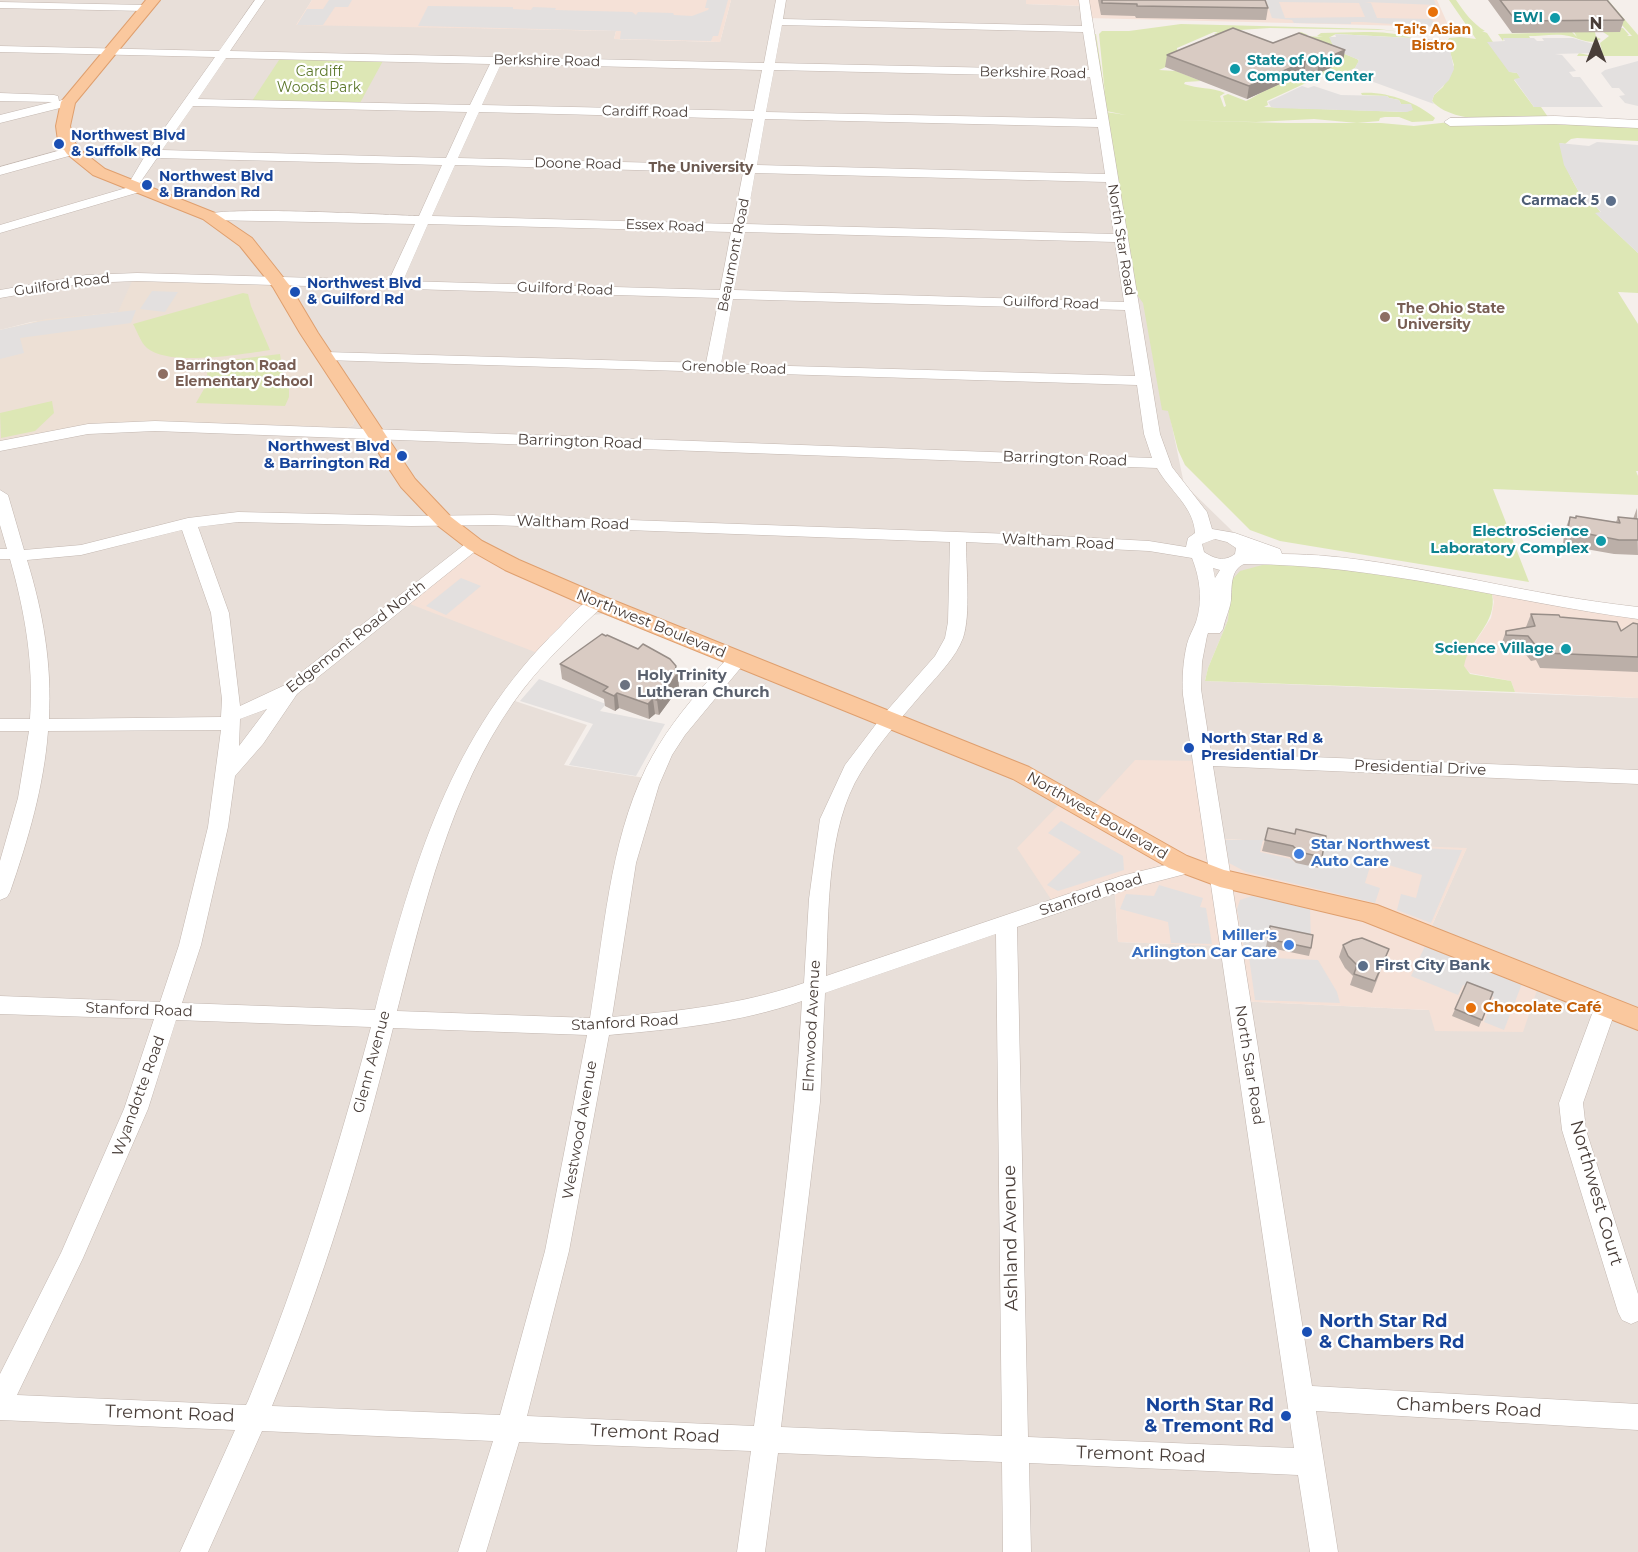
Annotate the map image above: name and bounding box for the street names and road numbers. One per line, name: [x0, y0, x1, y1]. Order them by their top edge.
street label: Berkshire Road: [493, 52, 601, 70]
street label: Berkshire Road: [979, 64, 1087, 82]
street label: Cardiff Road: [602, 103, 688, 121]
street label: Doone Road: [534, 155, 622, 173]
street label: North Star Road: [1104, 183, 1138, 297]
street label: Beaumont Road: [715, 197, 753, 313]
street label: Essex Road: [625, 216, 705, 236]
street label: Guilford Road: [13, 270, 111, 300]
street label: Guilford Road: [517, 279, 613, 299]
street label: Guilford Road: [1003, 293, 1099, 313]
street label: Grenoble Road: [681, 358, 787, 378]
street label: Barrington Road: [517, 431, 643, 453]
street label: Barrington Road: [1002, 448, 1128, 470]
street label: Waltham Road: [516, 512, 630, 534]
street label: Waltham Road: [1001, 530, 1115, 554]
street label: Edgemont Road North: [283, 577, 429, 697]
street label: Northwest Boulevard: [574, 586, 728, 662]
street label: Presidential Drive: [1354, 757, 1486, 779]
street label: Northwest Boulevard: [1023, 768, 1171, 864]
street label: Stanford Road: [1037, 870, 1145, 920]
street label: Elmwood Avenue: [800, 959, 824, 1093]
street label: Stanford Road: [85, 999, 193, 1021]
street label: North Star Road: [1231, 1004, 1267, 1126]
street label: Glenn Avenue: [350, 1009, 394, 1115]
street label: Stanford Road: [571, 1011, 679, 1035]
street label: Wyandotte Road: [109, 1033, 169, 1159]
street label: Westwood Avenue: [559, 1059, 601, 1201]
street label: Northwest Court: [1565, 1118, 1627, 1268]
street label: Ashland Avenue: [999, 1165, 1023, 1311]
street label: Chambers Road: [1396, 1393, 1542, 1423]
street label: Tremont Road: [105, 1401, 235, 1427]
street label: Tremont Road: [590, 1420, 720, 1448]
street label: Tremont Road: [1076, 1442, 1206, 1468]

